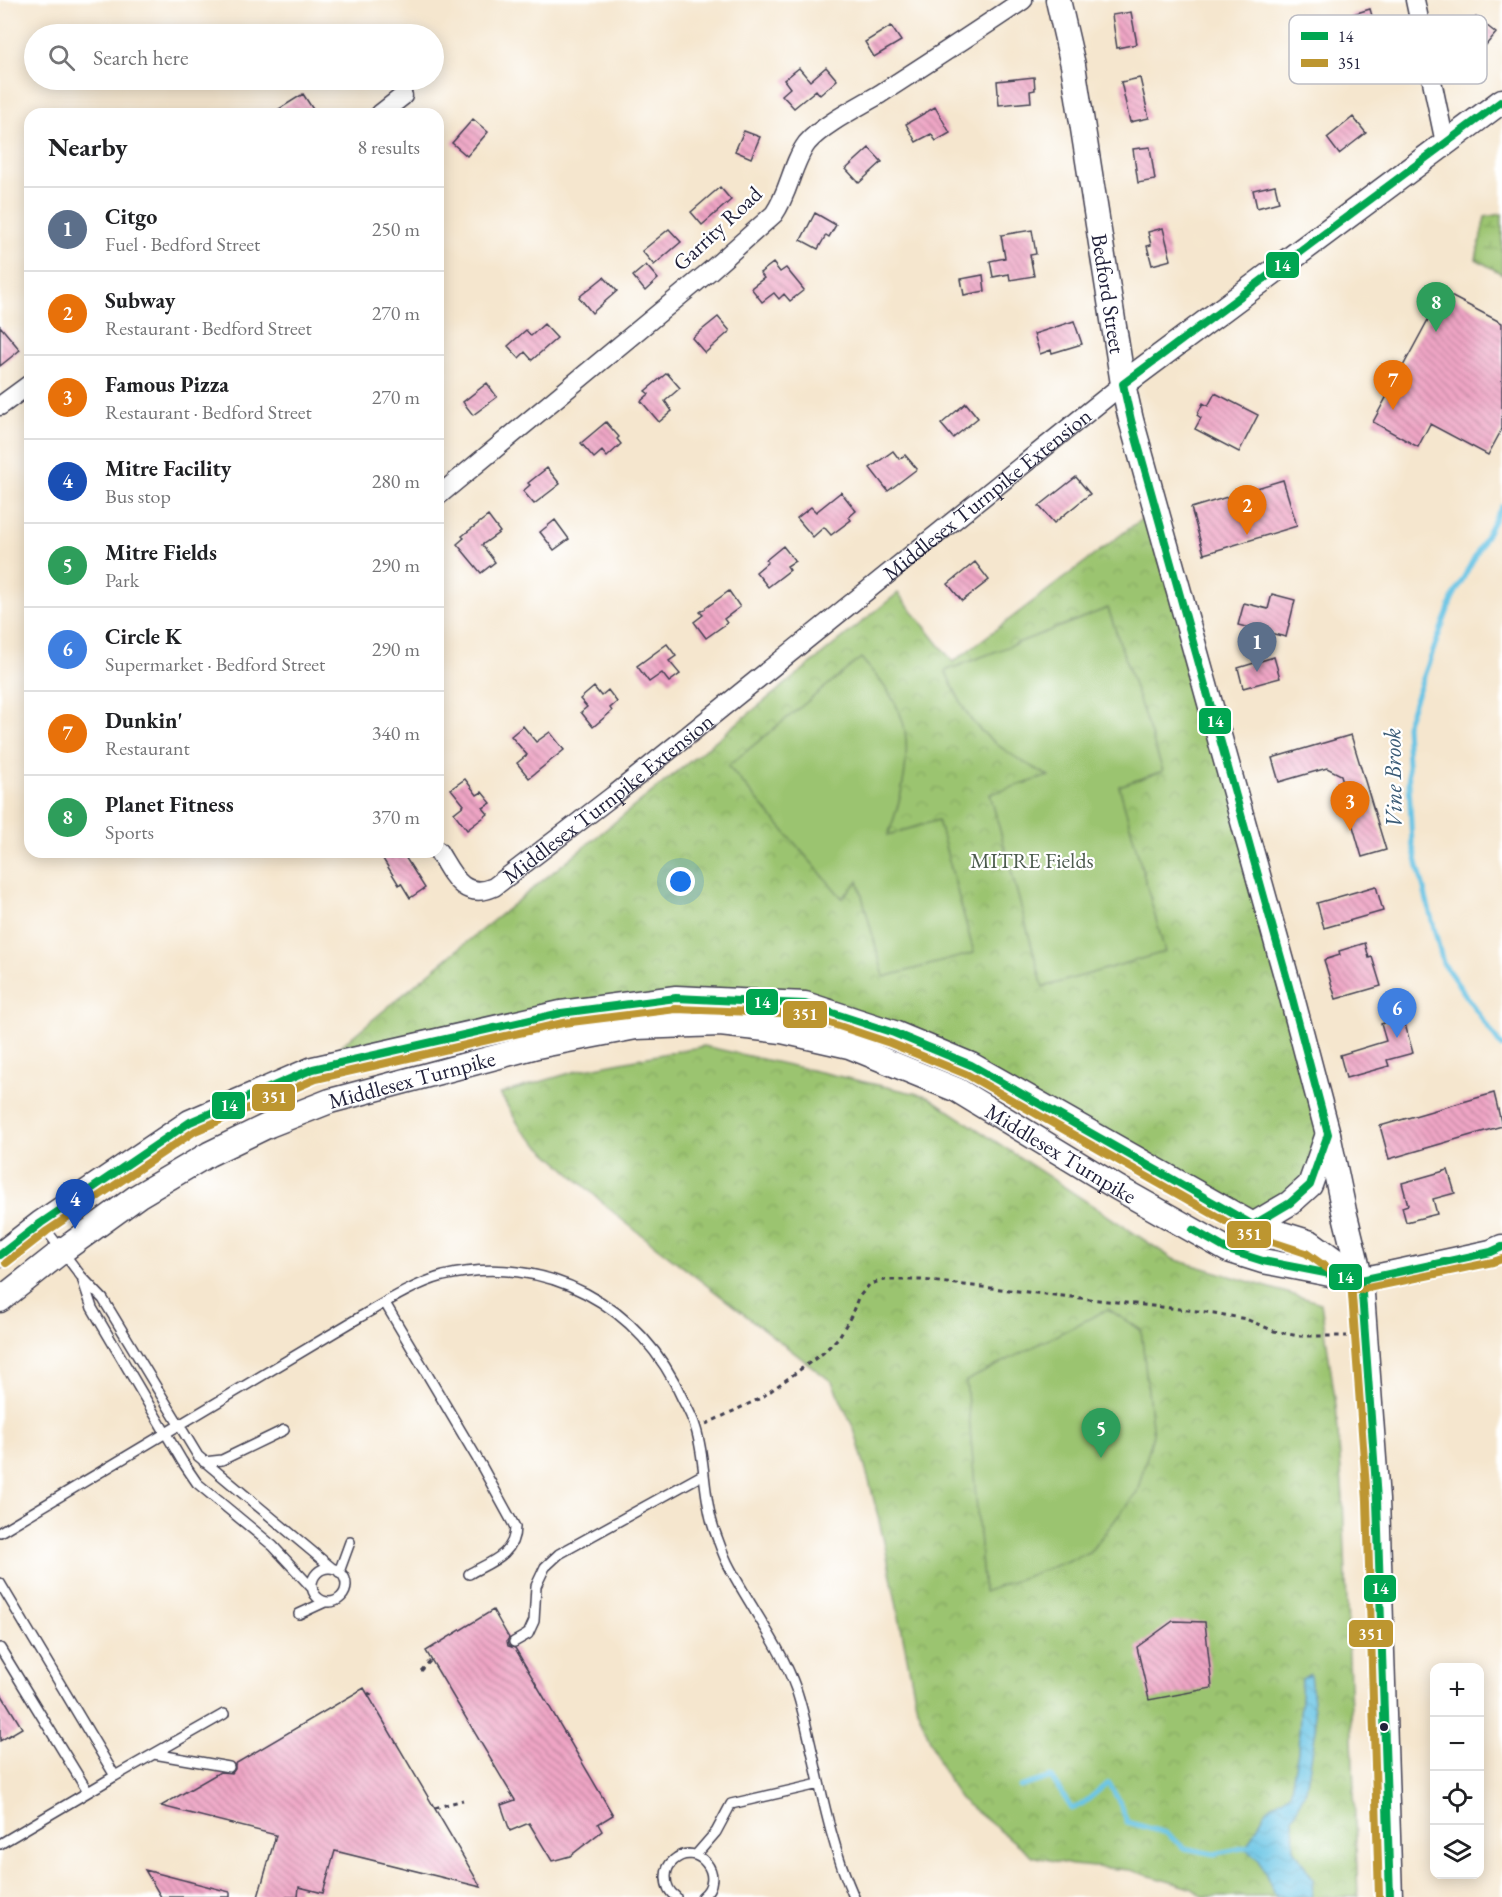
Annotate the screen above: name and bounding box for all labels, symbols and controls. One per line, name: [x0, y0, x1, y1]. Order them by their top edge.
legend: [1289, 15, 1487, 84]
search box: [24, 24, 444, 90]
text: 14: [1338, 26, 1354, 47]
icon: search: [45, 41, 78, 74]
text: Search here: [93, 43, 188, 72]
text: 351: [1338, 53, 1361, 74]
text: Nearby: [48, 130, 128, 164]
text: 8 results: [357, 134, 420, 160]
street label: Garrity Road: [667, 179, 769, 277]
text: Citgo: [105, 202, 157, 231]
text: 1: [62, 216, 73, 242]
text: 250 m: [372, 216, 420, 242]
text: Fuel · Bedford Street: [105, 231, 260, 257]
street label: Bedford Street: [1085, 232, 1132, 356]
line badge: 14: [1265, 251, 1300, 279]
text: 14: [1274, 255, 1291, 276]
pin: 8: [1416, 282, 1456, 332]
text: Subway: [105, 286, 175, 315]
text: 2: [62, 300, 73, 326]
text: 270 m: [372, 300, 420, 326]
text: Restaurant · Bedford Street: [105, 315, 312, 341]
pin: 7: [1374, 360, 1412, 410]
text: Famous Pizza: [105, 370, 229, 399]
text: 3: [62, 384, 73, 410]
text: 270 m: [372, 384, 420, 410]
text: Restaurant · Bedford Street: [105, 399, 312, 425]
street label: Middlesex Turnpike Extension: [877, 401, 1098, 587]
text: Mitre Facility: [105, 454, 231, 483]
text: 4: [62, 468, 73, 494]
text: 280 m: [372, 468, 420, 494]
text: Bus stop: [105, 483, 171, 509]
pin: 2: [1228, 486, 1266, 535]
text: Mitre Fields: [105, 538, 217, 567]
text: 5: [62, 552, 73, 578]
text: 290 m: [372, 552, 420, 578]
text: Park: [105, 567, 139, 593]
text: Circle K: [105, 622, 182, 651]
pin: 1: [1238, 622, 1276, 672]
text: 6: [62, 636, 73, 662]
text: 290 m: [372, 636, 420, 662]
text: Supermarket · Bedford Street: [105, 651, 325, 677]
text: Dunkin': [105, 706, 183, 735]
street label: Middlesex Turnpike Extension: [497, 706, 720, 890]
line badge: 14: [1198, 707, 1232, 735]
text: 14: [1207, 711, 1224, 732]
text: 7: [62, 720, 73, 746]
text: 340 m: [372, 720, 420, 746]
water label: Vine Brook: [1376, 728, 1409, 828]
text: Restaurant: [105, 735, 190, 761]
pin: 3: [1330, 782, 1370, 831]
text: Planet Fitness: [105, 790, 234, 819]
text: 8: [62, 804, 73, 830]
text: 370 m: [372, 804, 420, 830]
text: Sports: [105, 819, 154, 845]
park label: MITRE Fields: [970, 846, 1094, 875]
your location: [666, 867, 695, 896]
line badge: 14: [745, 988, 779, 1016]
pin: 6: [1378, 988, 1416, 1038]
text: 14: [754, 992, 771, 1013]
line badge: 351: [782, 1000, 828, 1029]
text: 351: [792, 1004, 818, 1025]
street label: Middlesex Turnpike: [325, 1044, 499, 1116]
line badge: 351: [251, 1083, 296, 1112]
text: 351: [261, 1087, 287, 1108]
line badge: 14: [211, 1091, 246, 1120]
text: 14: [221, 1095, 238, 1116]
street label: Middlesex Turnpike: [980, 1097, 1142, 1211]
pin: 4: [56, 1180, 94, 1229]
line badge: 351: [1226, 1220, 1272, 1249]
text: 351: [1236, 1224, 1262, 1245]
line badge: 14: [1328, 1263, 1363, 1291]
text: 14: [1337, 1267, 1354, 1288]
pin: 5: [1082, 1408, 1120, 1458]
line badge: 14: [1363, 1574, 1397, 1603]
text: 14: [1372, 1578, 1389, 1599]
line badge: 351: [1348, 1619, 1394, 1648]
text: 351: [1358, 1624, 1384, 1645]
map controls: [1430, 1663, 1484, 1879]
button: +: [1430, 1663, 1484, 1717]
button: −: [1430, 1717, 1484, 1771]
unlabelled marker: [1378, 1721, 1390, 1733]
button: locate: [1430, 1771, 1484, 1825]
button: layers: [1430, 1825, 1484, 1879]

